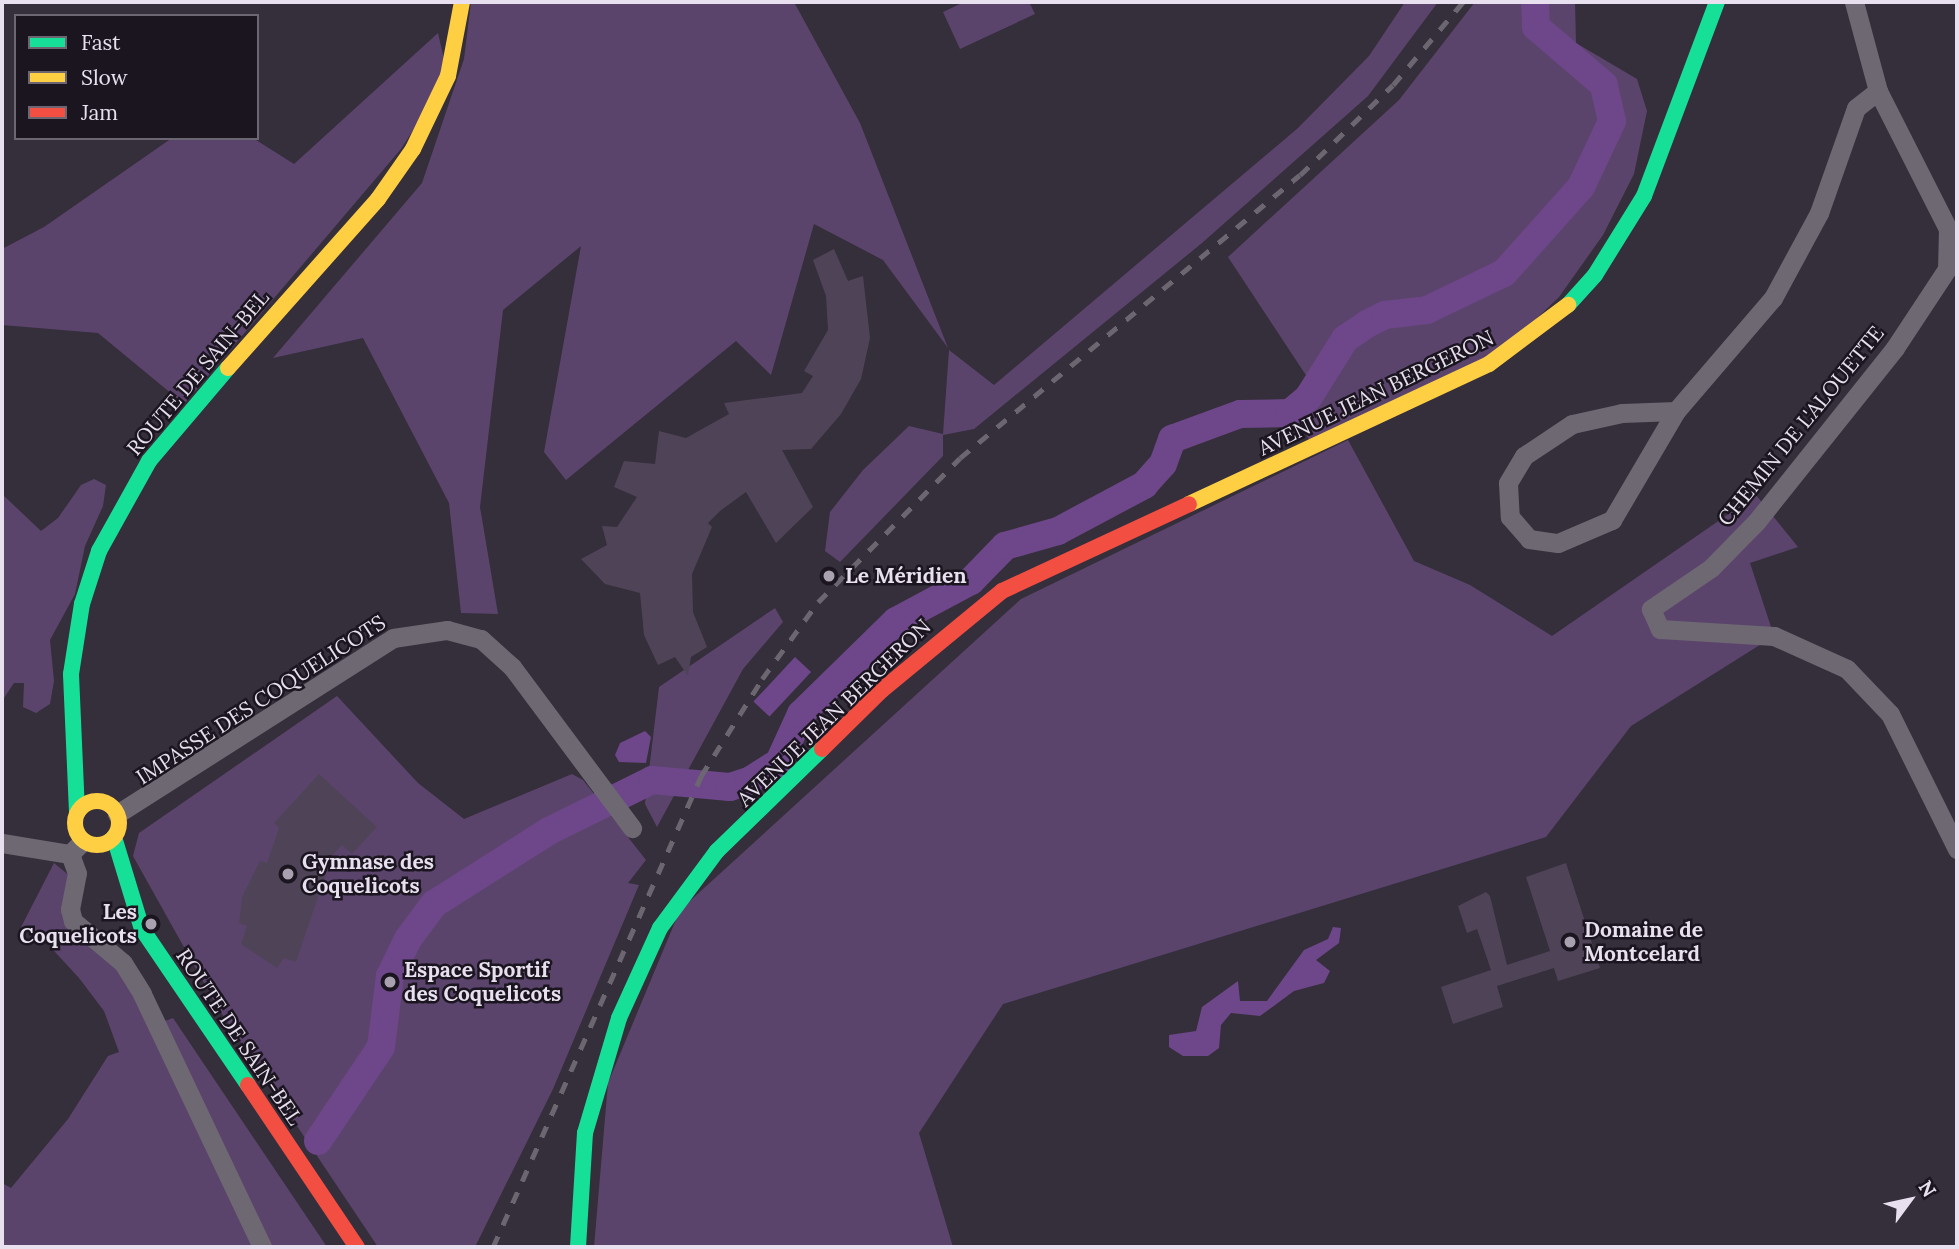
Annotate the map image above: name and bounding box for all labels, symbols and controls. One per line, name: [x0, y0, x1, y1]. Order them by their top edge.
legend: [14, 14, 259, 140]
text: Fast: [81, 29, 120, 56]
text: Slow: [81, 64, 128, 91]
text: Jam: [81, 99, 118, 126]
street label: ROUTE DE SAIN-BEL: [122, 285, 274, 461]
street label: CHEMIN DE L'ALOUETTE: [1713, 321, 1889, 531]
street label: AVENUE JEAN BERGERON: [1254, 325, 1498, 461]
place label: Le Méridien: [845, 563, 967, 589]
marker: Le Méridien: [819, 566, 839, 586]
street label: IMPASSE DES COQUELICOTS: [132, 610, 390, 790]
street label: AVENUE JEAN BERGERON: [732, 614, 936, 812]
place label: Gymnase des Coquelicots: [302, 849, 434, 899]
marker: Gymnase des Coquelicots: [280, 866, 296, 882]
place label: Les Coquelicots: [19, 899, 137, 949]
marker: Les Coquelicots: [143, 916, 159, 932]
place label: Domaine de Montcelard: [1584, 917, 1703, 967]
marker: Domaine de Montcelard: [1562, 934, 1578, 950]
street label: ROUTE DE SAIN-BEL: [171, 944, 307, 1130]
place label: Espace Sportif des Coquelicots: [404, 957, 561, 1007]
marker: Espace Sportif des Coquelicots: [382, 974, 398, 990]
north arrow: [1875, 1165, 1945, 1235]
text: N: [1914, 1176, 1942, 1201]

